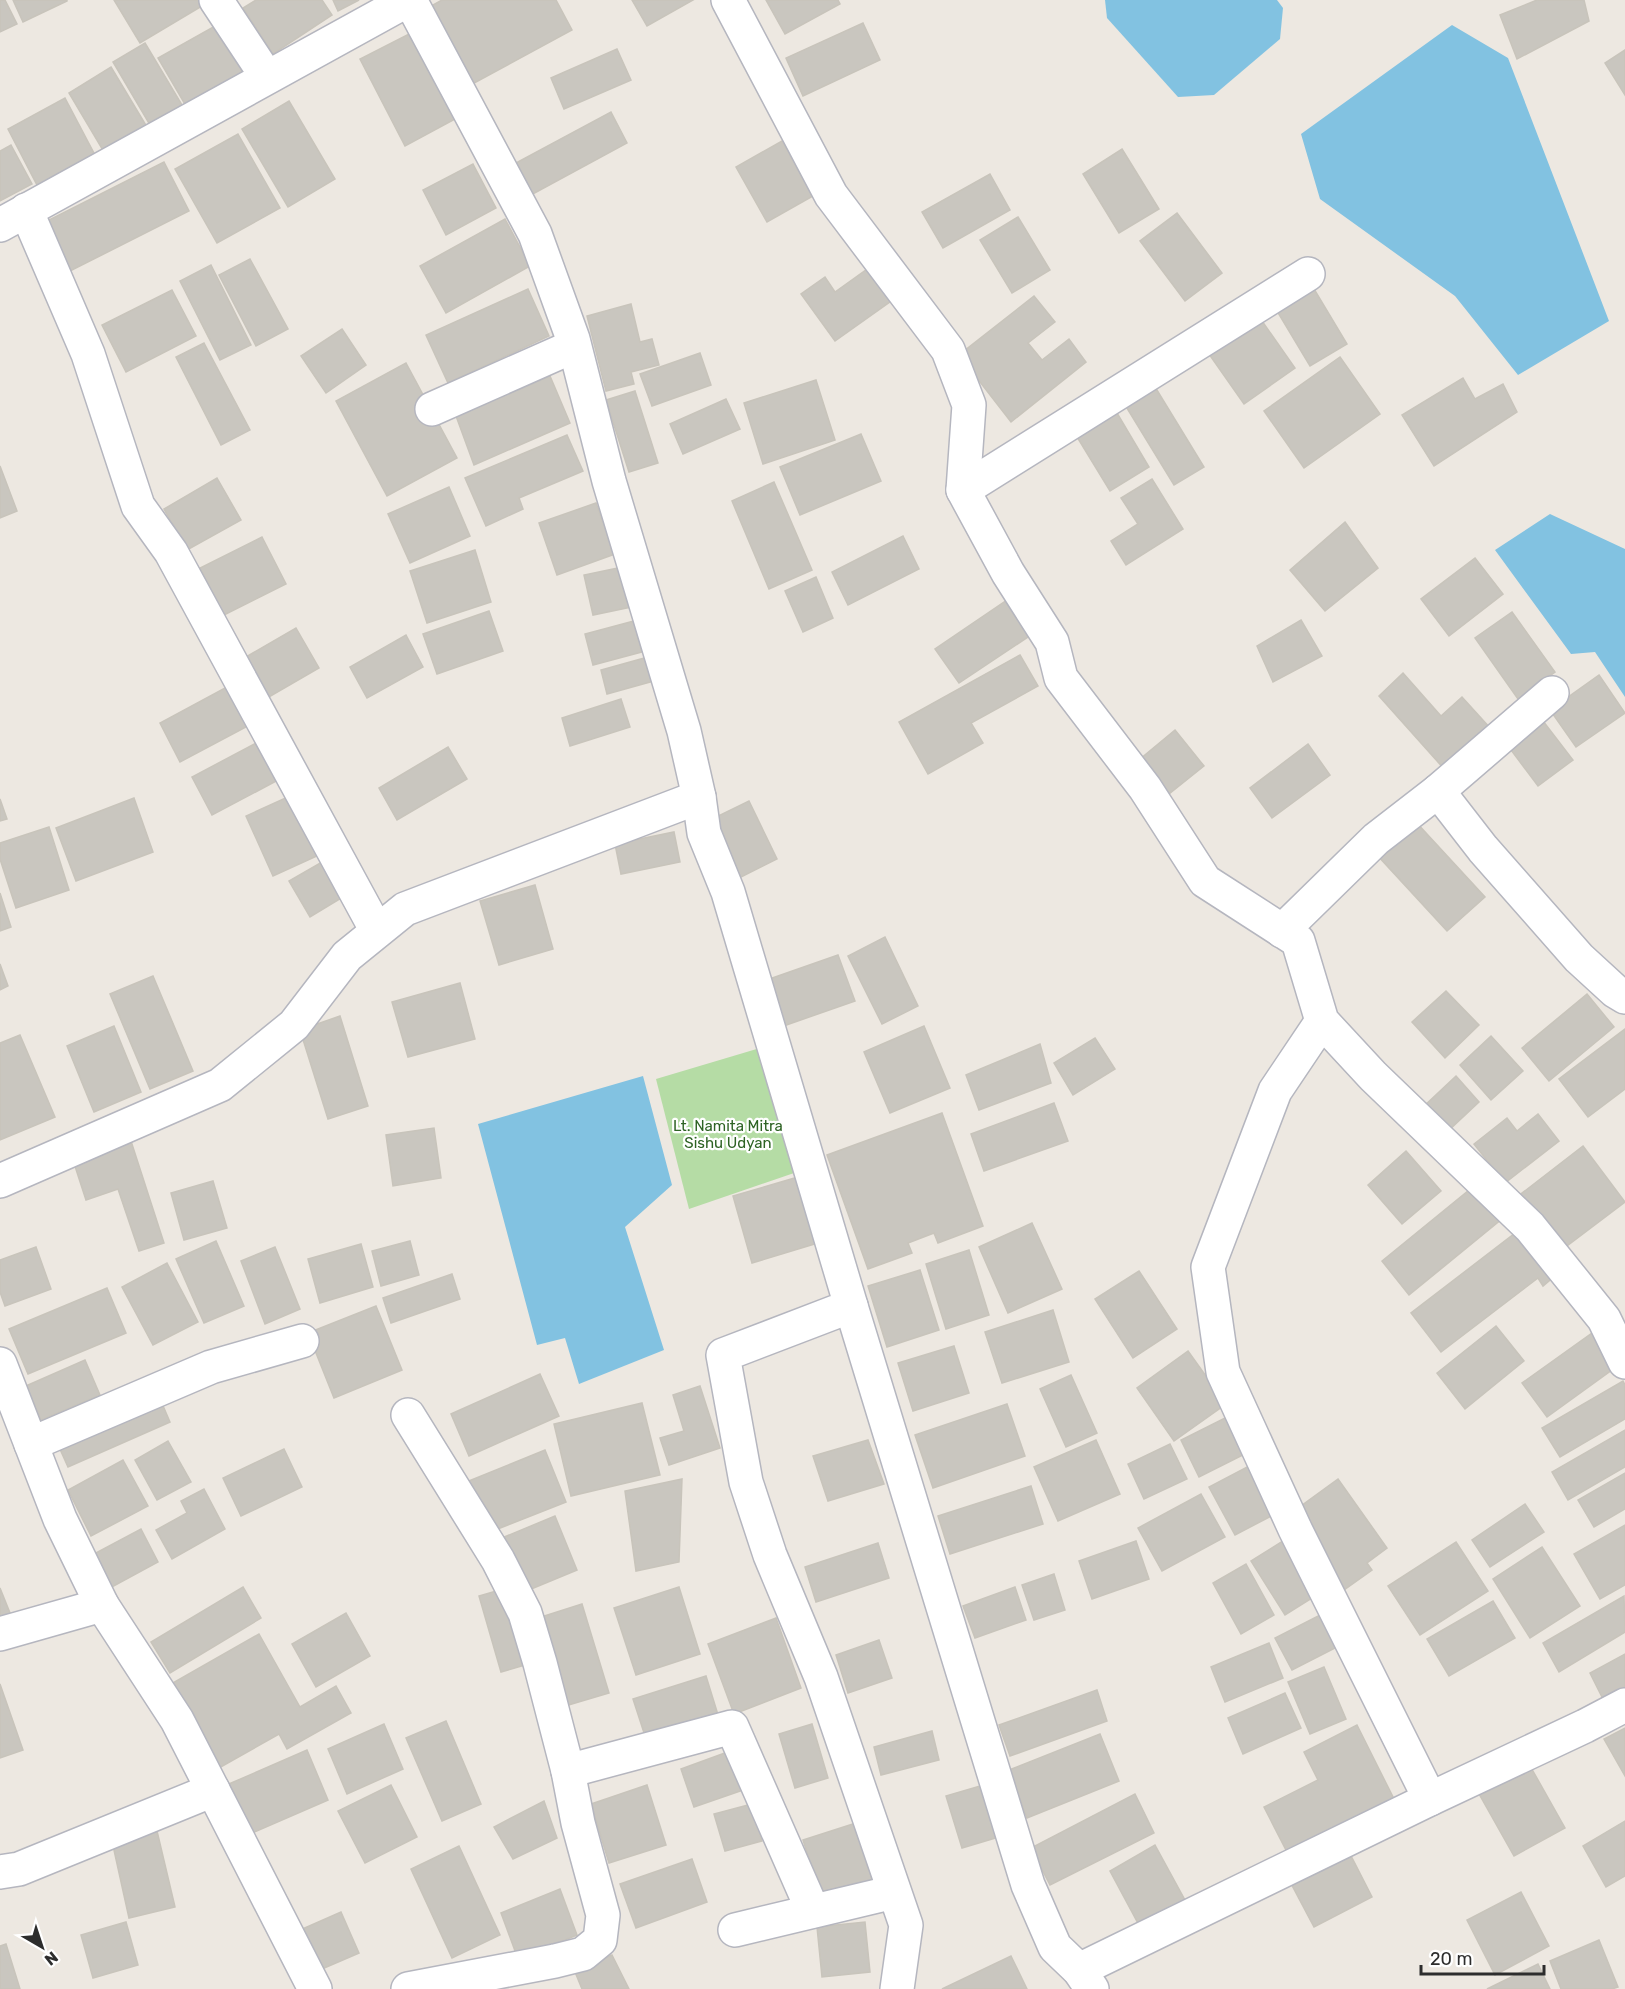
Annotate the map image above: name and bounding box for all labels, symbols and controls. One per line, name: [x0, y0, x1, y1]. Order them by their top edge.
park label: Lt. Namita Mitra Sishu Udyan: [673, 1117, 783, 1152]
north arrow: [12, 1917, 72, 1977]
scale bar: [1421, 1938, 1544, 1976]
text: N: [41, 1947, 62, 1969]
text: 20 m: [1430, 1948, 1472, 1970]

